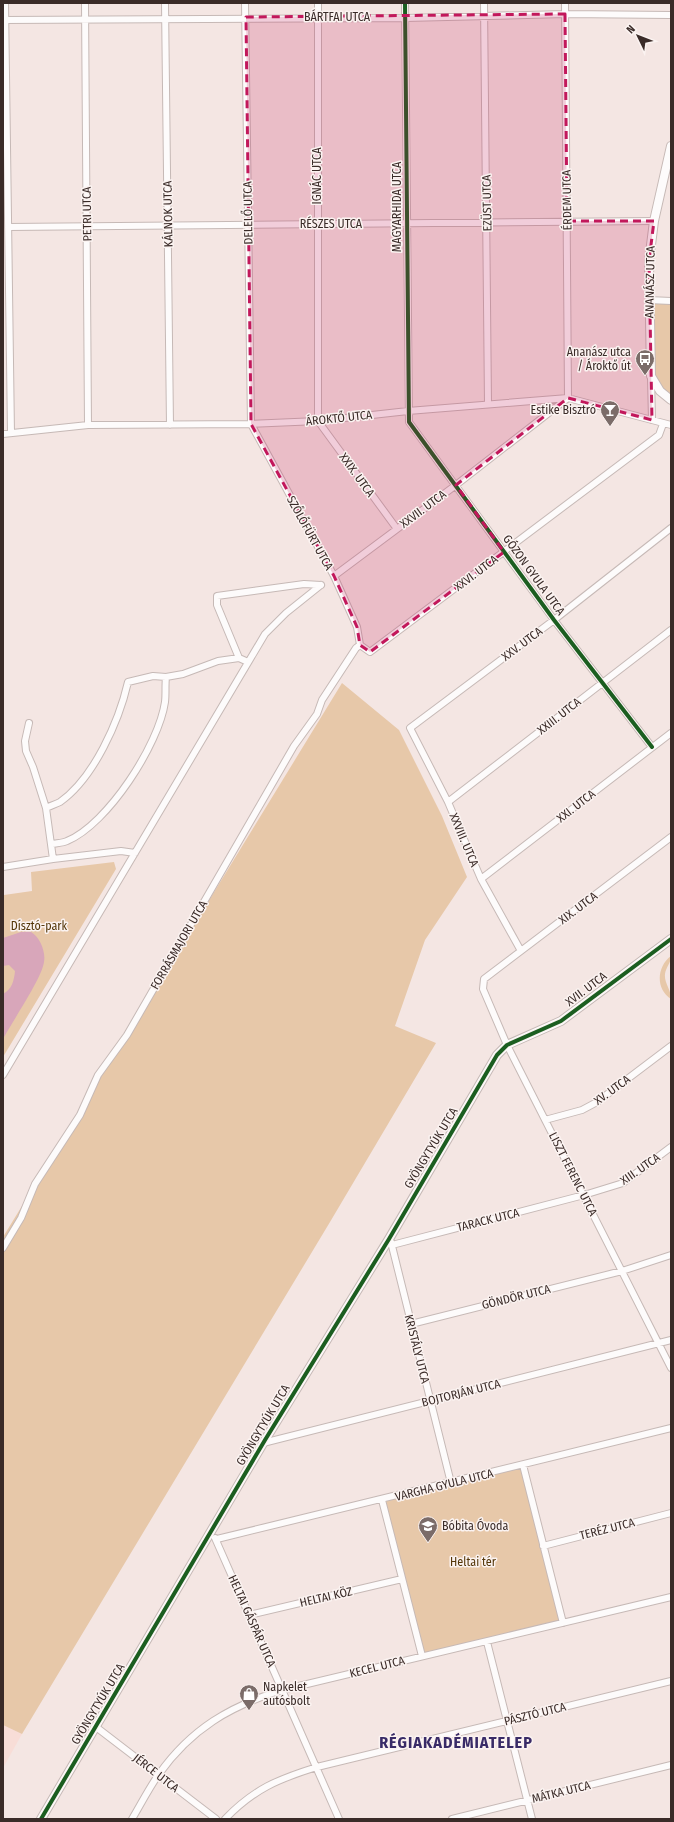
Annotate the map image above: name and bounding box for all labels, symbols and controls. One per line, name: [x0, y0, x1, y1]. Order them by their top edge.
street label: BÁRTFAI UTCA: [304, 9, 371, 24]
north arrow: [618, 16, 658, 56]
text: N: [624, 23, 638, 36]
street label: IGNÁC UTCA: [309, 147, 324, 205]
street label: MAGYARHIDA UTCA: [390, 161, 404, 252]
street label: ÉRDEM UTCA: [558, 169, 575, 231]
street label: EZÜST UTCA: [477, 174, 494, 232]
street label: KÁLNOK UTCA: [159, 180, 176, 247]
street label: DELELŐ UTCA: [238, 181, 256, 245]
street label: PETRI UTCA: [80, 186, 94, 241]
street label: RÉSZES UTCA: [300, 216, 363, 231]
street label: ANANÁSZ UTCA: [641, 245, 658, 318]
place label: Ananász utca / Ároktő út: [567, 345, 631, 373]
bus stop icon: Ananász utca / Ároktő út: [634, 348, 656, 376]
bar icon: Estike Bisztró: [599, 399, 621, 427]
place label: Estike Bisztró: [531, 403, 596, 417]
street label: ÁROKTŐ UTCA: [305, 405, 374, 428]
street label: XXIX. UTCA: [336, 450, 378, 500]
street label: XXVII. UTCA: [397, 487, 449, 531]
street label: SZŐLŐFÜRT UTCA: [284, 493, 338, 573]
street label: GÓZON GYULA UTCA: [500, 532, 569, 618]
street label: XXVI. UTCA: [451, 552, 501, 594]
street label: XXV. UTCA: [499, 624, 546, 664]
street label: XXIII. UTCA: [535, 694, 584, 737]
street label: XXI. UTCA: [554, 786, 599, 825]
street label: XXVIII. UTCA: [446, 811, 482, 870]
street label: XIX. UTCA: [556, 889, 601, 927]
street label: FORRÁSMAJORI UTCA: [147, 897, 211, 992]
park label: Dísztó-park: [11, 919, 68, 933]
street label: XVII. UTCA: [563, 968, 610, 1009]
street label: XV. UTCA: [591, 1072, 633, 1108]
street label: GYÖNGYTYÚK UTCA: [400, 1103, 461, 1191]
street label: LISZT FERENC UTCA: [546, 1130, 600, 1219]
street label: XIII. UTCA: [617, 1150, 663, 1188]
street label: TARACK UTCA: [455, 1205, 521, 1235]
street label: GÖNDÖR UTCA: [480, 1280, 552, 1312]
street label: KRISTÁLY UTCA: [402, 1313, 433, 1386]
street label: BOJTORJÁN UTCA: [420, 1375, 502, 1410]
street label: GYÖNGYTYÚK UTCA: [232, 1380, 293, 1468]
street label: VARGHA GYULA UTCA: [393, 1466, 495, 1504]
street label: TERÉZ UTCA: [578, 1514, 637, 1543]
school or university icon: Bóbita Óvoda: [417, 1515, 439, 1543]
place label: Bóbita Óvoda: [442, 1518, 508, 1533]
park label: Heltai tér: [450, 1555, 497, 1569]
street label: HELTAI GÁSPÁR UTCA: [225, 1572, 280, 1670]
street label: HELTAI KÖZ: [298, 1582, 354, 1610]
street label: KECEL UTCA: [348, 1653, 407, 1681]
street label: GYÖNGYTYÚK UTCA: [67, 1659, 128, 1747]
place label: Napkelet autósbolt: [263, 1680, 310, 1708]
shop icon: Napkelet autósbolt: [238, 1683, 260, 1711]
street label: PÁSZTÓ UTCA: [502, 1698, 568, 1728]
district label: RÉGIAKADÉMIATELEP: [379, 1732, 533, 1752]
street label: JÉRCE UTCA: [130, 1750, 183, 1796]
street label: MÁTKA UTCA: [530, 1777, 592, 1806]

